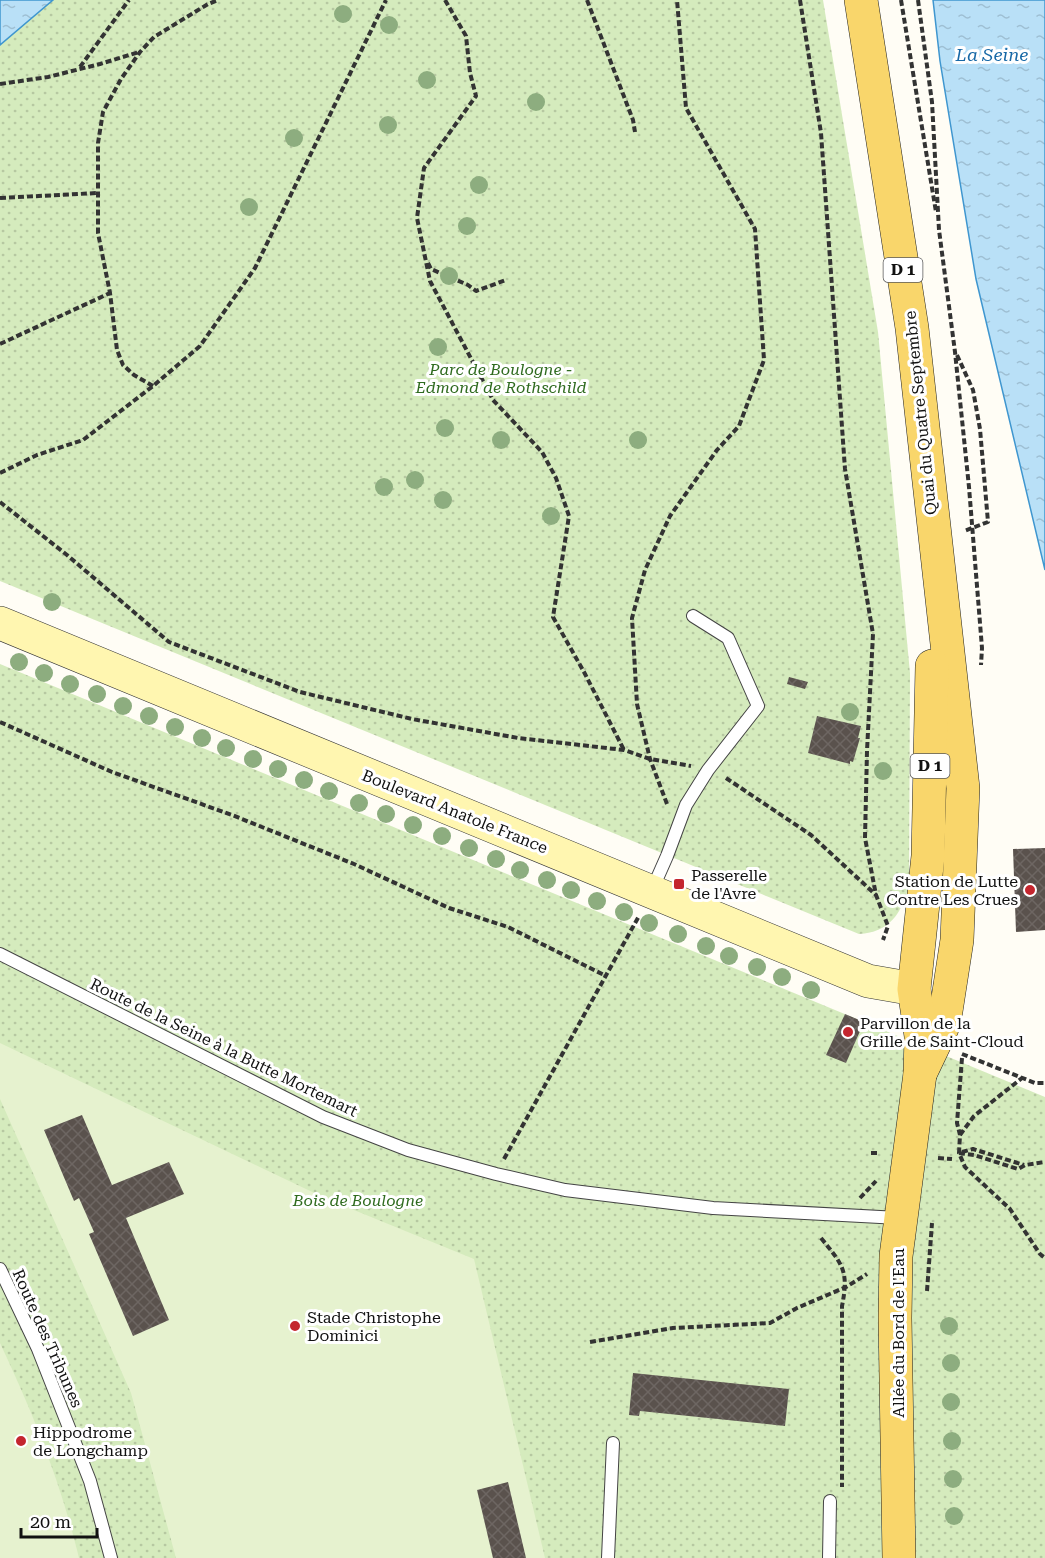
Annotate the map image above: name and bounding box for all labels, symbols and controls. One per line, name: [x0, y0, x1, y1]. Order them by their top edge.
water label: La Seine: [955, 44, 1028, 65]
road number: D 1: [884, 258, 922, 282]
street label: Quai du Quatre Septembre: [900, 310, 941, 516]
park label: Parc de Boulogne - Edmond de Rothschild: [415, 360, 586, 397]
road number: D 1: [910, 754, 950, 778]
street label: Boulevard Anatole France: [359, 765, 551, 858]
place label: Passerelle de l'Avre: [691, 866, 767, 903]
place label: Station de Lutte Contre Les Crues: [886, 872, 1018, 909]
marker: Passerelle de l'Avre: [672, 877, 686, 891]
marker: Station de Lutte Contre Les Crues: [1023, 883, 1037, 897]
street label: Route de la Seine à la Butte Mortemart: [87, 974, 361, 1121]
place label: Parvillon de la Grille de Saint-Cloud: [860, 1014, 1024, 1051]
marker: Parvillon de la Grille de Saint-Cloud: [841, 1025, 855, 1039]
park label: Bois de Boulogne: [292, 1191, 423, 1210]
street label: Allée du Bord de l'Eau: [889, 1248, 908, 1418]
street label: Route des Tribunes: [9, 1266, 87, 1411]
place label: Stade Christophe Dominici: [307, 1308, 441, 1345]
marker: Stade Christophe Dominici: [288, 1319, 302, 1333]
place label: Hippodrome de Longchamp: [33, 1423, 148, 1460]
marker: Hippodrome de Longchamp: [14, 1434, 28, 1448]
scale bar: [21, 1501, 98, 1539]
text: 20 m: [30, 1511, 71, 1532]

